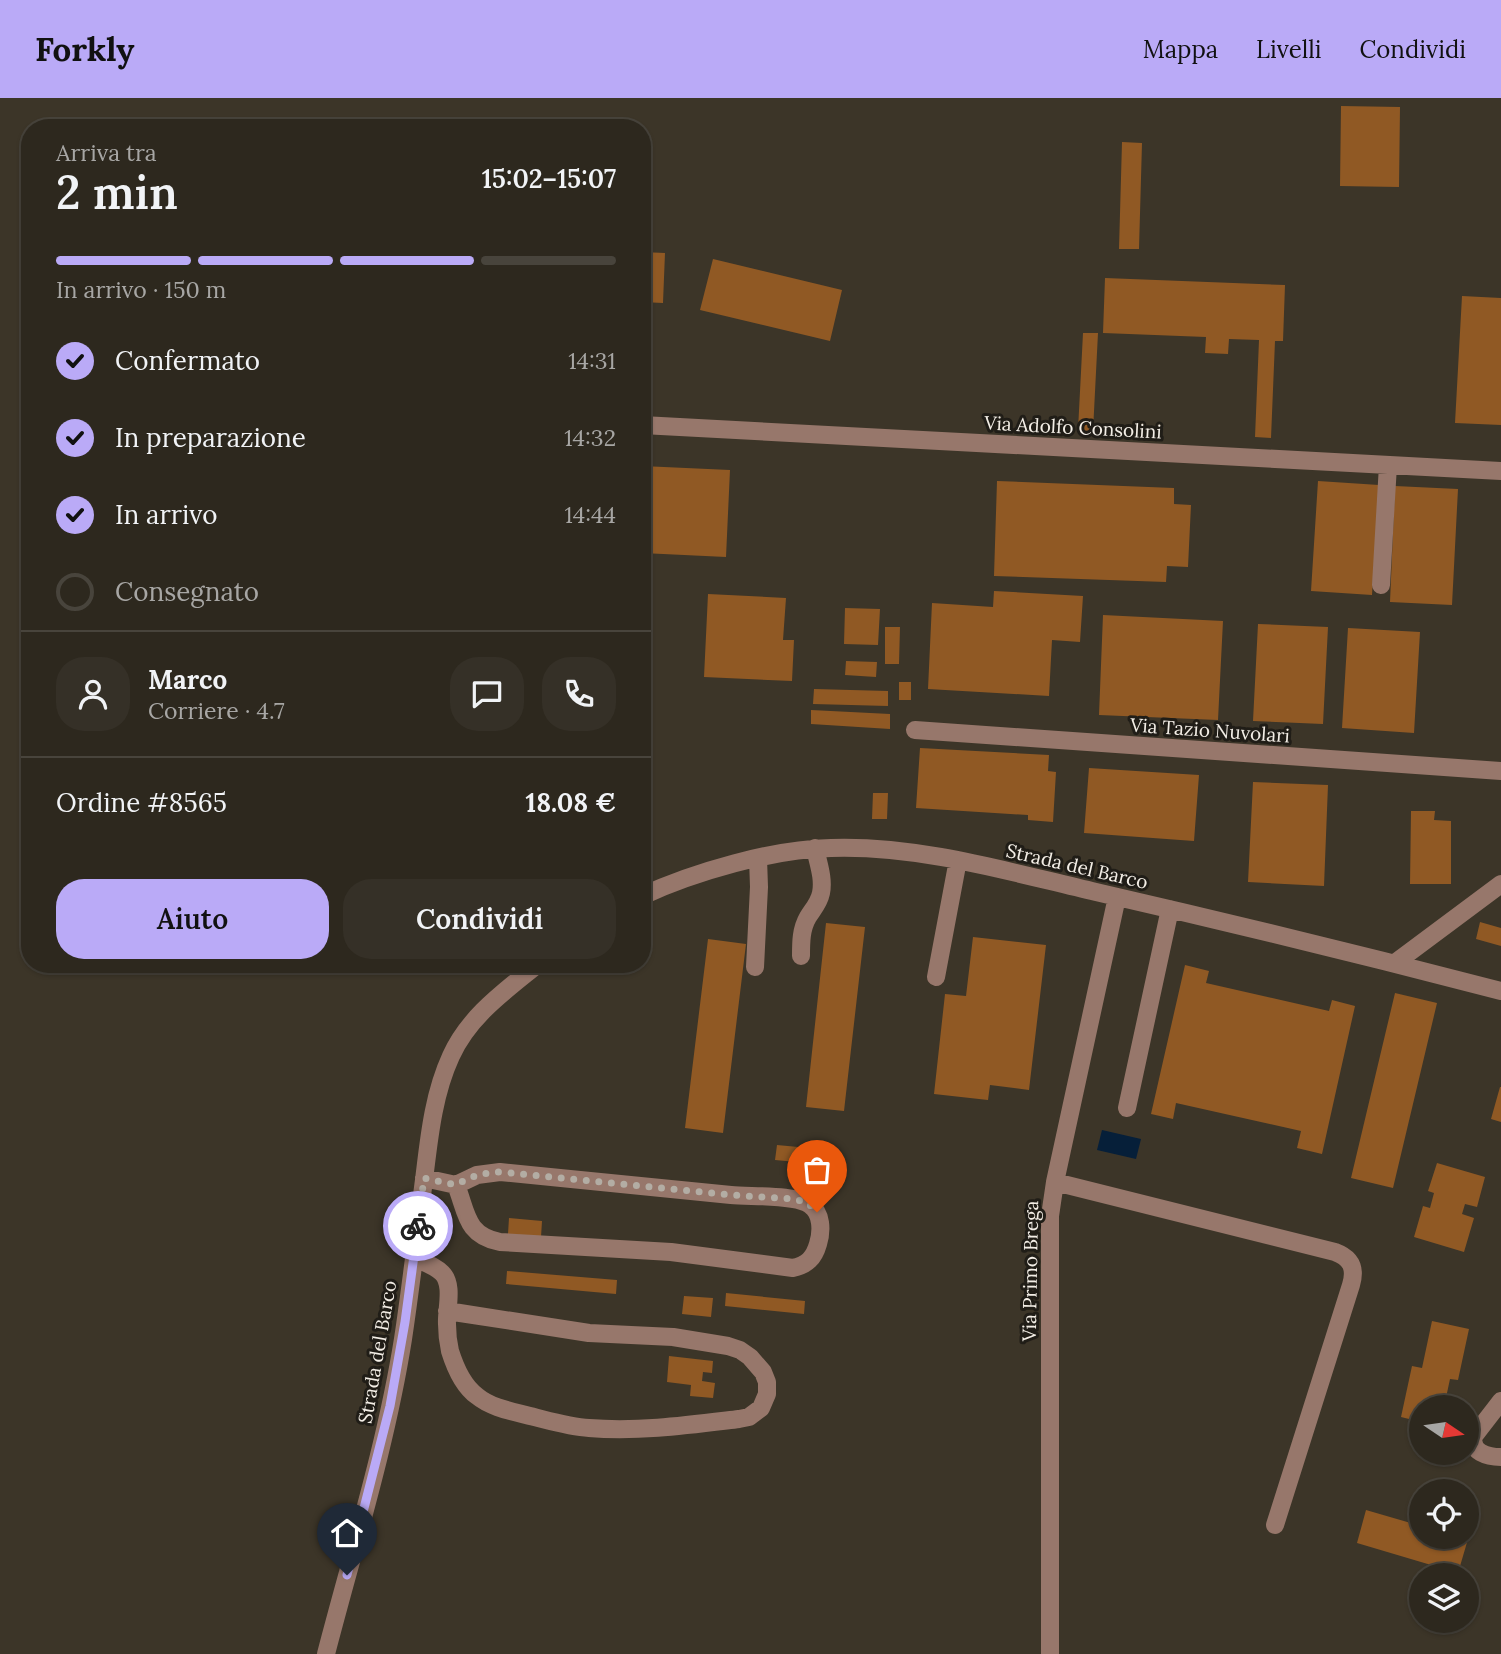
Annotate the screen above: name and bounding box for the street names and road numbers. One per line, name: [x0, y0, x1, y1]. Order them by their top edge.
street label: Via Adolfo Consolini: [983, 410, 1162, 444]
street label: Via Tazio Nuvolari: [1128, 712, 1291, 748]
street label: Strada del Barco: [1004, 838, 1150, 894]
street label: Via Primo Brega: [1017, 1200, 1043, 1343]
street label: Strada del Barco: [353, 1279, 401, 1425]

